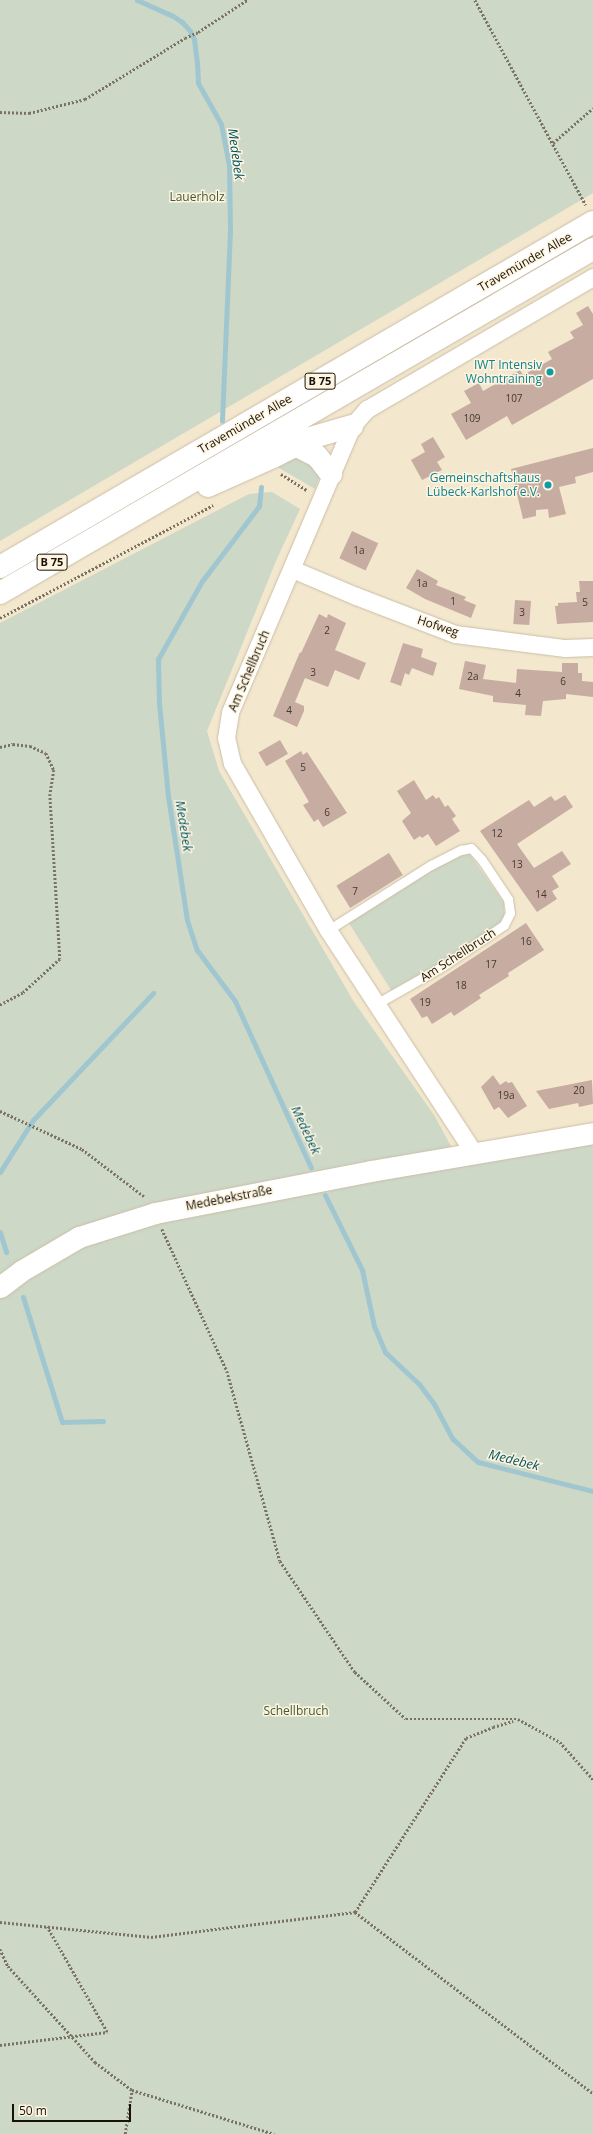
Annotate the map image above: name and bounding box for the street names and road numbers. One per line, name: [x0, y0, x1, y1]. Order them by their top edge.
street label: Travemünder Allee: [476, 229, 574, 295]
road number: B 75: [304, 372, 336, 390]
street label: Travemünder Allee: [196, 391, 294, 457]
road number: B 75: [36, 553, 68, 571]
street label: Hofweg: [415, 613, 461, 639]
street label: Am Schellbruch: [225, 628, 273, 714]
street label: Am Schellbruch: [418, 925, 498, 985]
street label: Medebekstraße: [185, 1183, 273, 1213]

